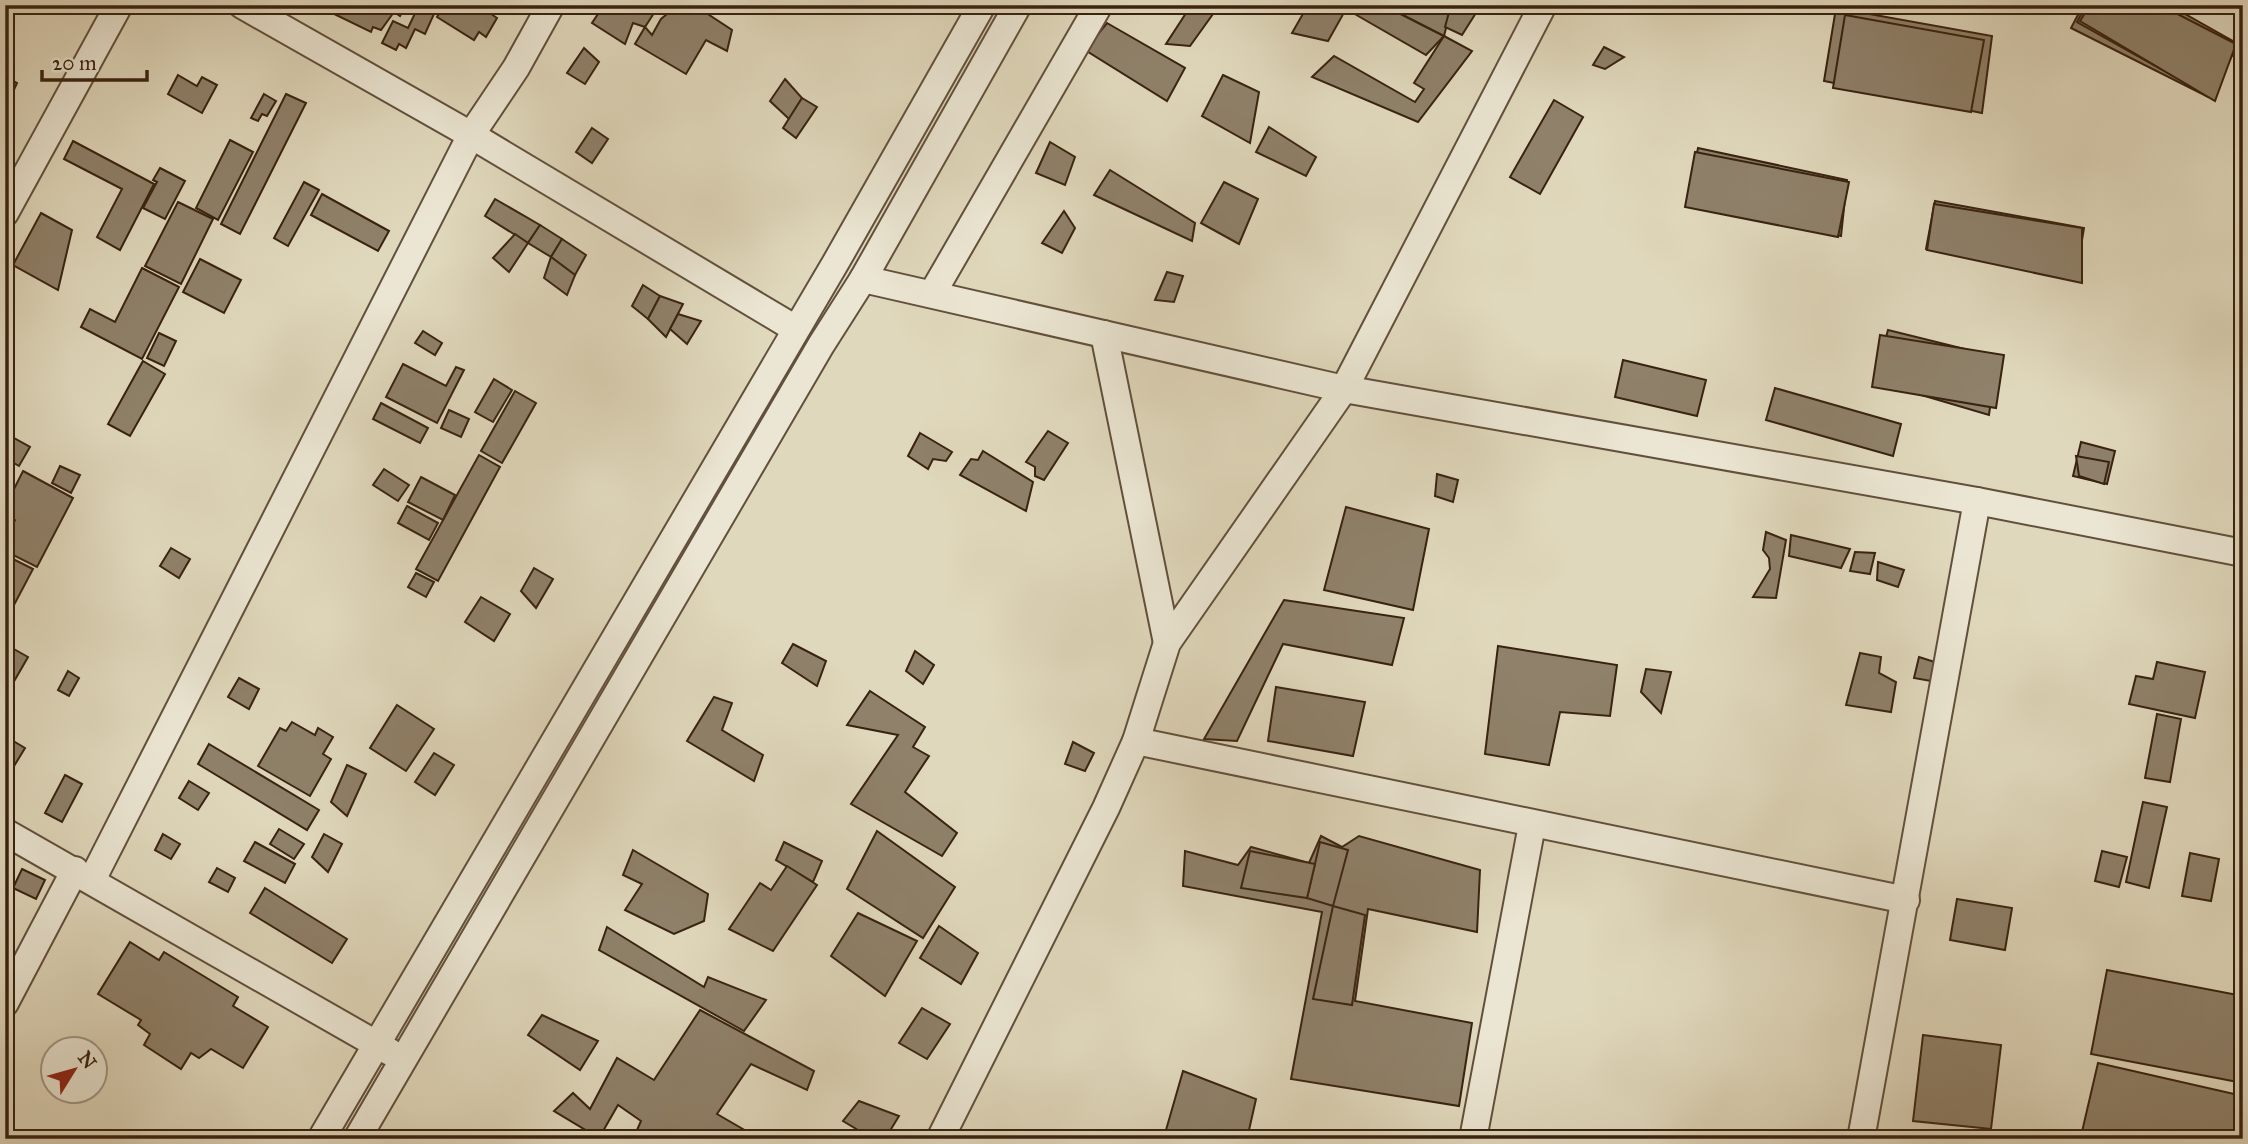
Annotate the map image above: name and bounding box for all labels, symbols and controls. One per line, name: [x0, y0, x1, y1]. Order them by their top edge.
scale bar: [42, 38, 147, 82]
text: 20 m: [52, 50, 97, 76]
north arrow: [38, 1036, 108, 1106]
text: N: [73, 1047, 101, 1073]

